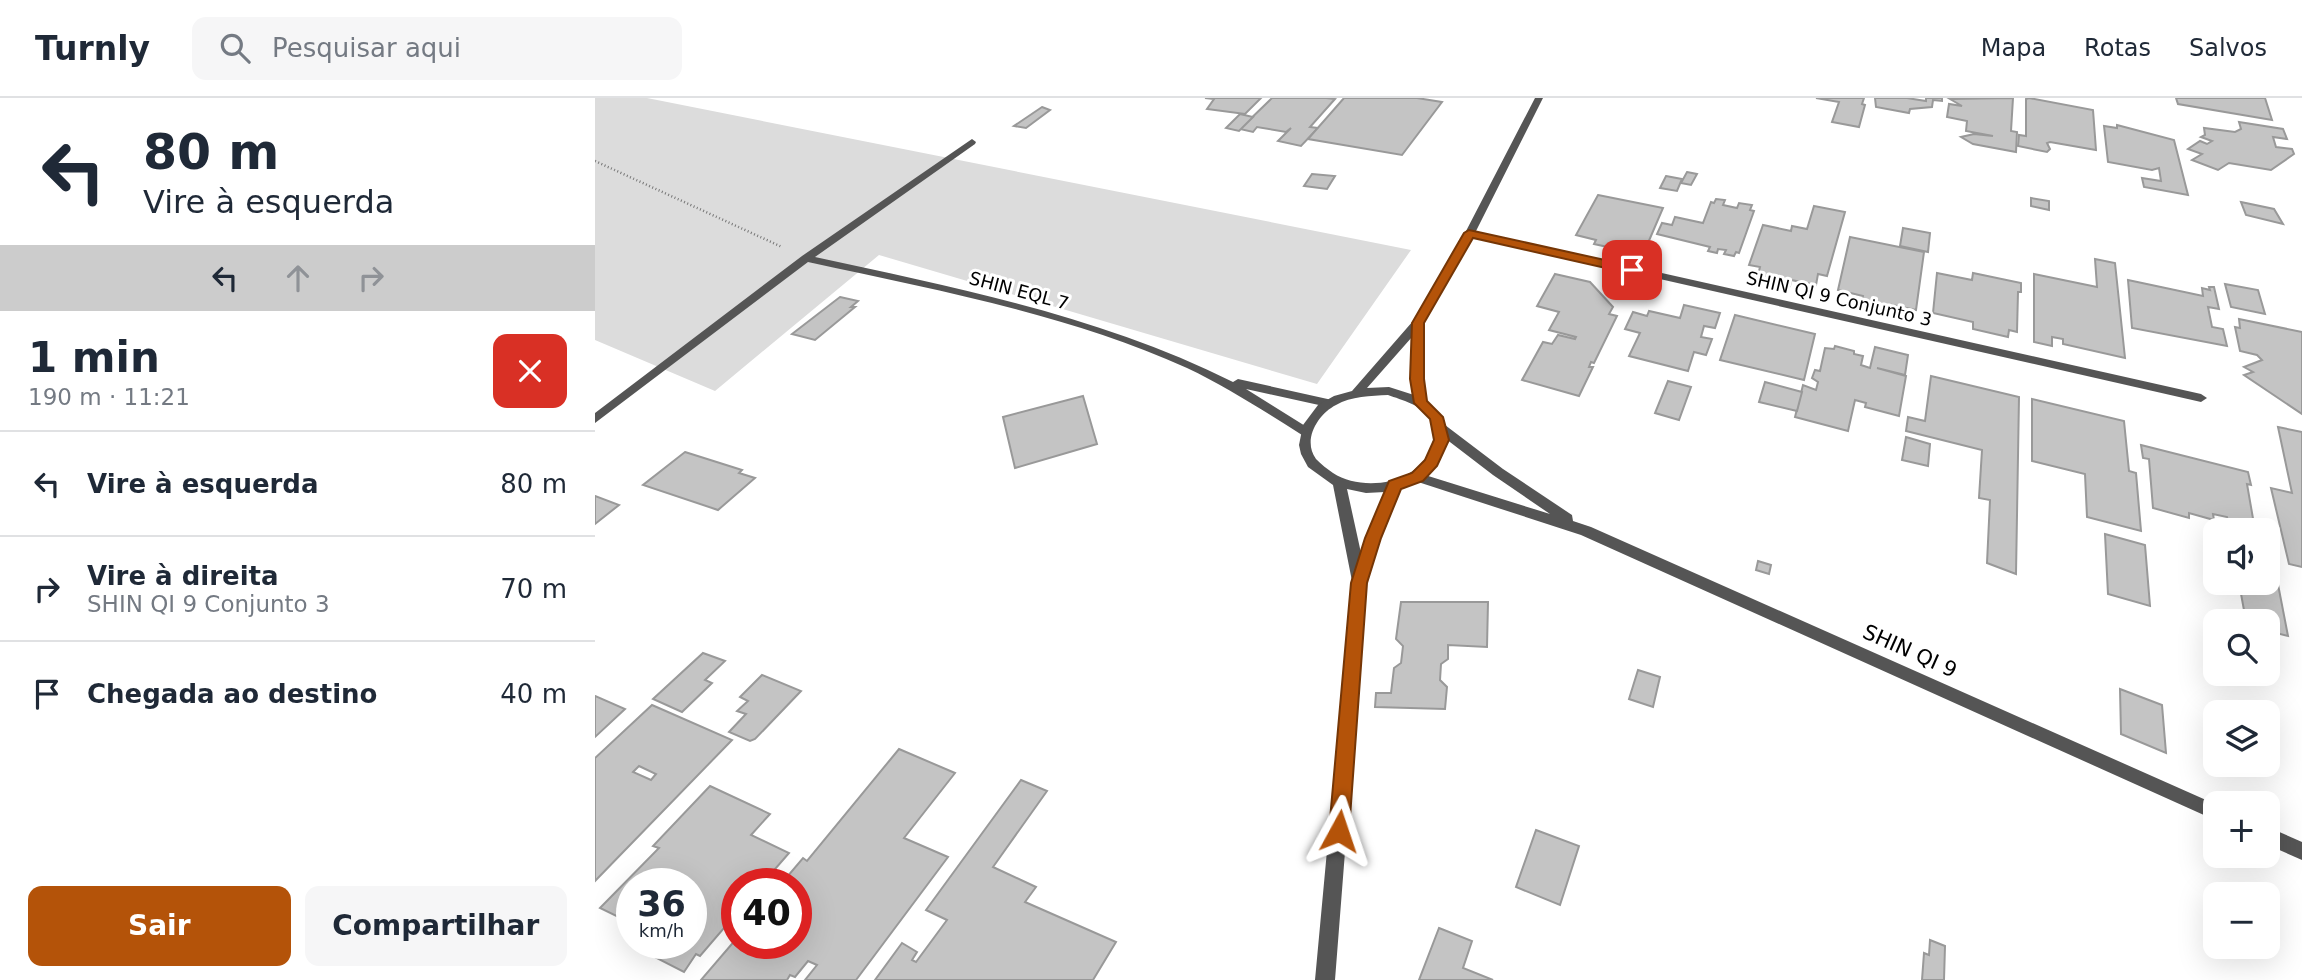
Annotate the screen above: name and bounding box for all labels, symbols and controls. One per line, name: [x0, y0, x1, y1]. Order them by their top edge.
search box: [192, 17, 682, 80]
text: Turnly: [35, 29, 150, 68]
icon: search: [216, 29, 254, 67]
text: Pesquisar aqui: [272, 33, 461, 63]
text: Mapa: [1981, 34, 2046, 62]
text: Rotas: [2084, 34, 2151, 62]
text: Salvos: [2189, 34, 2267, 62]
text: 80 m: [143, 124, 279, 181]
icon: left: [28, 126, 119, 217]
text: Vire à esquerda: [143, 183, 394, 221]
pin: [1602, 240, 1662, 300]
icon: arrive: [1613, 251, 1651, 289]
icon: left: [206, 259, 244, 297]
icon: ahead: [279, 259, 317, 297]
icon: right: [352, 259, 390, 297]
street label: SHIN EQL 7: [967, 267, 1071, 314]
street label: SHIN QI 9 Conjunto 3: [1744, 267, 1934, 330]
text: 1 min: [28, 333, 160, 382]
button: close: [493, 334, 567, 408]
text: 190 m · 11:21: [28, 384, 190, 410]
icon: left: [28, 465, 66, 503]
text: Vire à esquerda: [87, 469, 319, 499]
text: 80 m: [500, 469, 567, 499]
map controls: [2203, 518, 2280, 959]
button: sound: [2203, 518, 2280, 595]
text: Vire à direita: [87, 561, 279, 591]
icon: right: [28, 570, 66, 608]
text: 70 m: [500, 574, 567, 604]
text: SHIN QI 9 Conjunto 3: [87, 591, 330, 617]
button: search: [2203, 609, 2280, 686]
street label: SHIN QI 9: [1859, 620, 1961, 682]
icon: arrive: [28, 675, 66, 713]
text: Chegada ao destino: [87, 679, 377, 709]
text: 40 m: [500, 679, 567, 709]
button: layers: [2203, 700, 2280, 777]
button: +: [2203, 791, 2280, 868]
position arrow: [1302, 794, 1376, 868]
speed limit sign: 40: [721, 868, 812, 959]
button: −: [2203, 882, 2280, 959]
text: 36: [637, 884, 686, 924]
button: Sair: [28, 886, 291, 966]
button: Compartilhar: [305, 886, 567, 966]
text: km/h: [639, 920, 684, 941]

